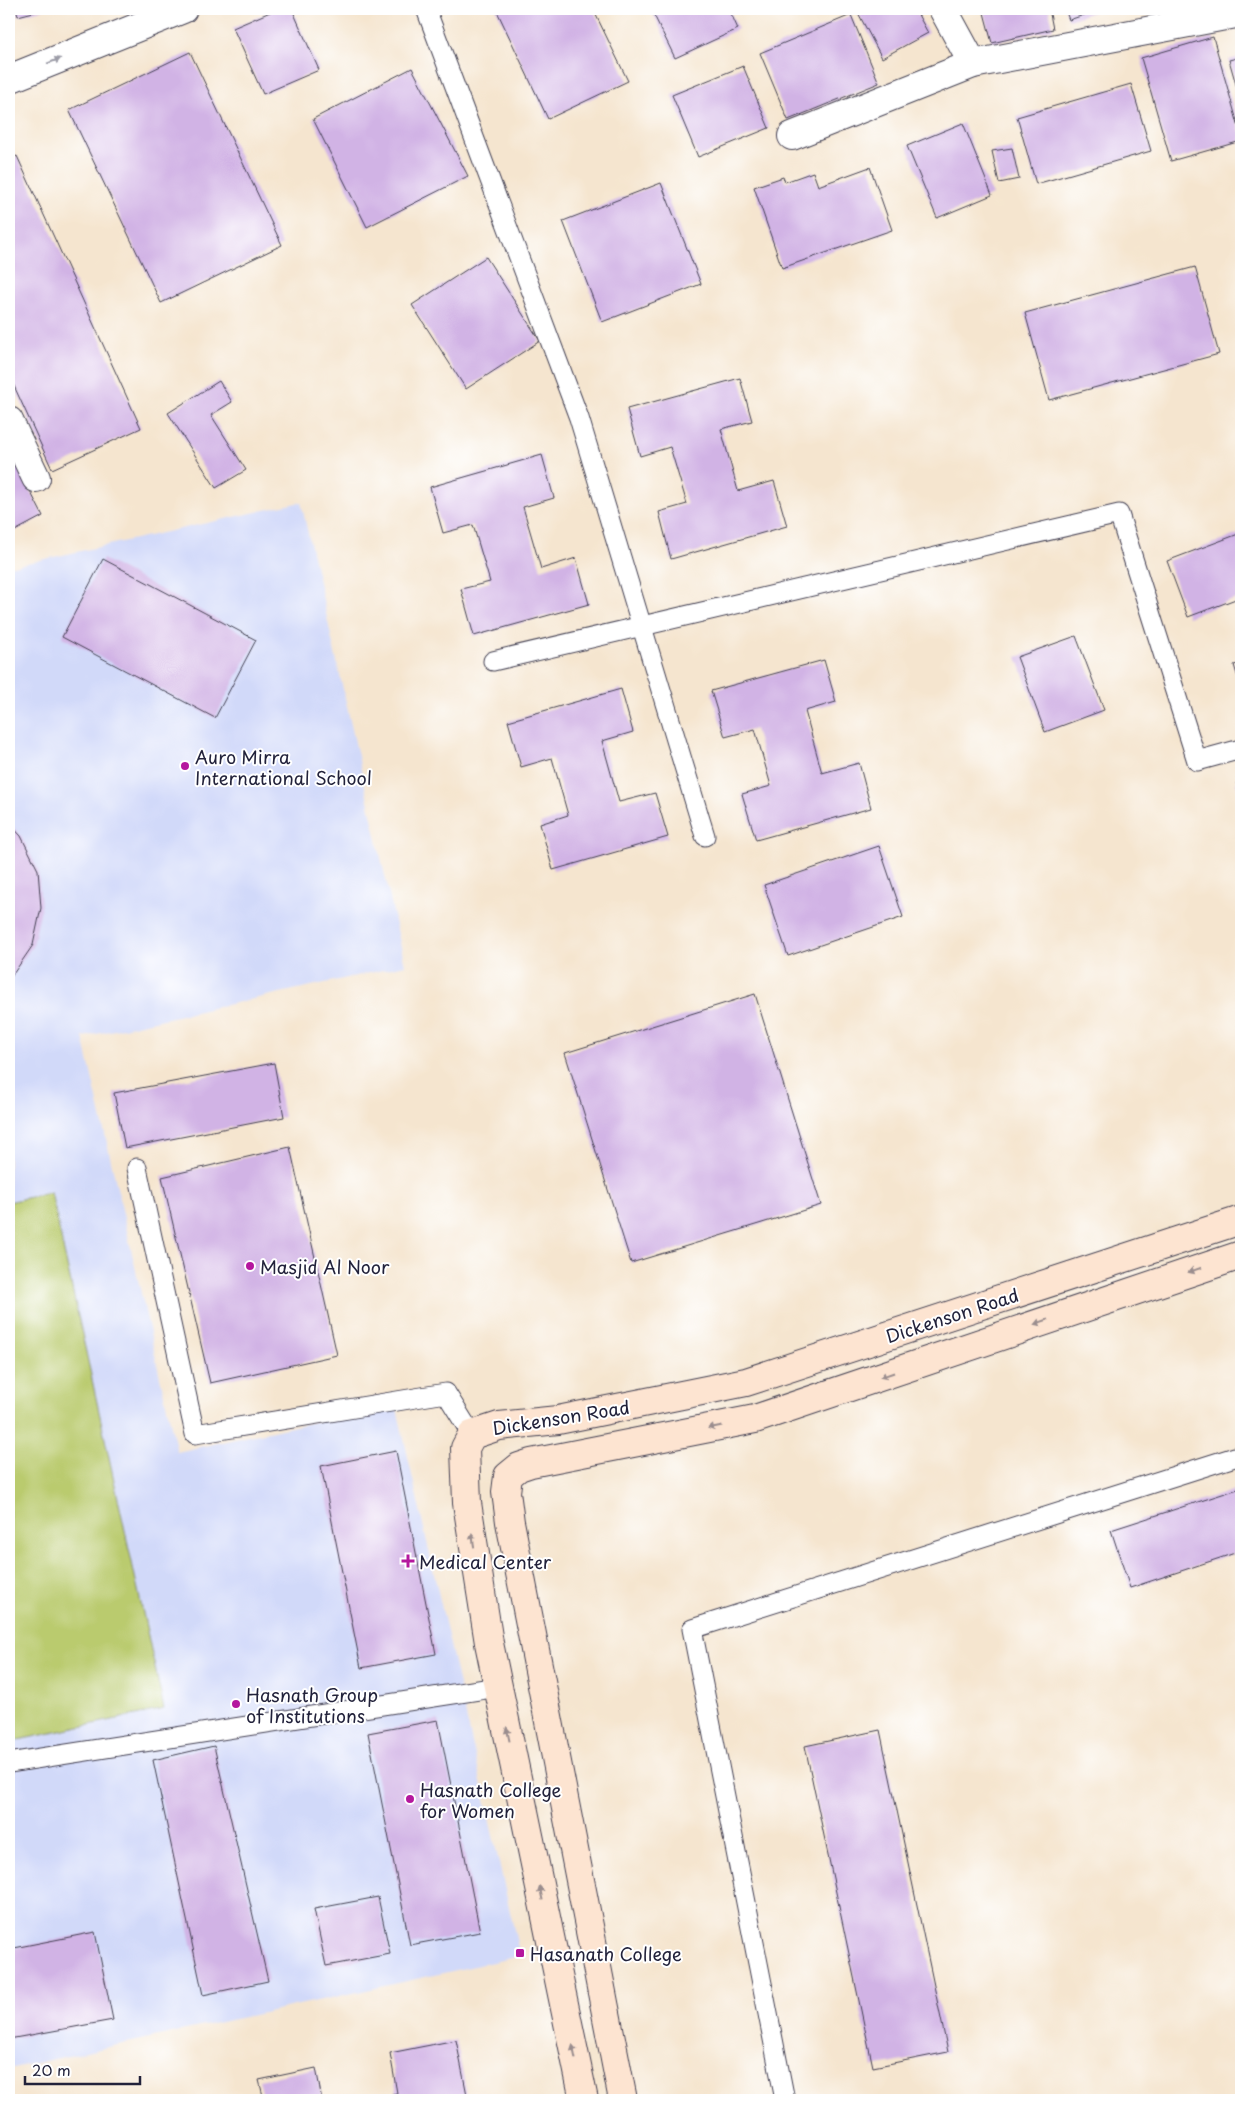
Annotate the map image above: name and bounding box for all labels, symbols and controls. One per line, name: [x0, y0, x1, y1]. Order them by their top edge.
one-way arrow: [47, 57, 61, 65]
place label: Auro Mirra International School: [195, 743, 372, 791]
marker: Auro Mirra International School: [179, 760, 191, 772]
place label: Masjid Al Noor: [260, 1253, 390, 1280]
marker: Masjid Al Noor: [244, 1260, 256, 1272]
one-way arrow: [1187, 1267, 1202, 1275]
street label: Dickenson Road: [882, 1281, 1022, 1349]
one-way arrow: [1033, 1319, 1048, 1327]
one-way arrow: [880, 1371, 895, 1379]
street label: Dickenson Road: [490, 1393, 632, 1441]
one-way arrow: [708, 1423, 723, 1431]
one-way arrow: [469, 1532, 477, 1548]
place label: Medical Center: [419, 1548, 552, 1575]
marker: Medical Center: [401, 1554, 415, 1568]
place label: Hasnath Group of Institutions: [246, 1681, 378, 1729]
marker: Hasnath Group of Institutions: [230, 1698, 242, 1710]
one-way arrow: [504, 1727, 512, 1742]
place label: Hasnath College for Women: [420, 1776, 562, 1824]
marker: Hasnath College for Women: [404, 1793, 416, 1805]
one-way arrow: [537, 1886, 545, 1901]
place label: Hasanath College: [530, 1940, 682, 1967]
marker: Hasanath College: [514, 1947, 526, 1959]
one-way arrow: [570, 2045, 578, 2060]
scale bar: [25, 2054, 140, 2086]
text: 20 m: [32, 2058, 71, 2081]

